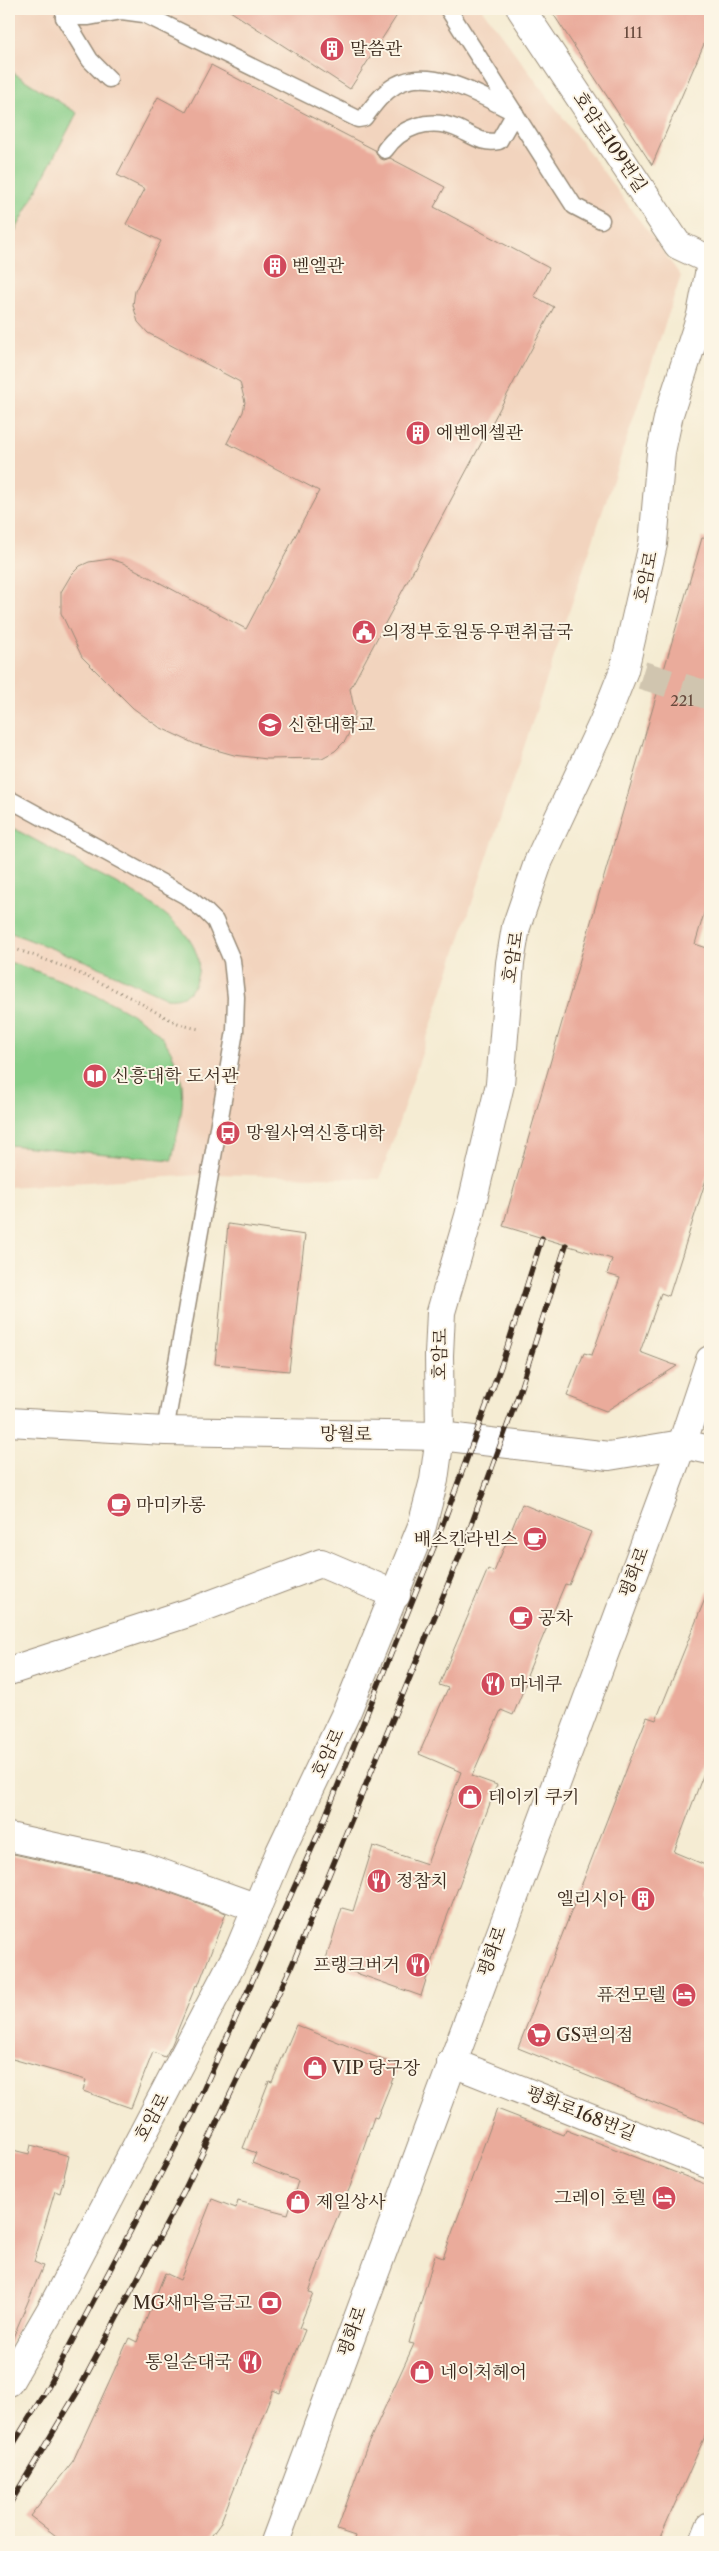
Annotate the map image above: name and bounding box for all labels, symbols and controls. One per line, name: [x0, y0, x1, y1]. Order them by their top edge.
house number: 111: [624, 23, 643, 42]
building icon: 말씀관: [319, 36, 345, 62]
place label: 말씀관: [350, 38, 403, 60]
street label: 호암로109번길: [568, 88, 652, 196]
building icon: 벧엘관: [262, 253, 288, 279]
place label: 벧엘관: [292, 255, 345, 277]
building icon: 에벤에셀관: [405, 420, 431, 446]
place label: 에벤에셀관: [436, 422, 524, 444]
street label: 호암로: [630, 549, 662, 605]
public building icon: 의정부호원동우편취급국: [351, 619, 377, 645]
place label: 의정부호원동우편취급국: [382, 621, 573, 643]
house number: 221: [670, 691, 694, 710]
school or university icon: 신한대학교: [257, 712, 283, 738]
place label: 신한대학교: [288, 714, 376, 736]
street label: 호암로: [498, 930, 528, 984]
library icon: 신흥대학 도서관: [82, 1063, 108, 1089]
place label: 신흥대학 도서관: [112, 1065, 239, 1087]
bus stop icon: 망월사역신흥대학: [215, 1120, 241, 1146]
place label: 망월사역신흥대학: [246, 1122, 386, 1144]
street label: 호암로: [429, 1328, 451, 1380]
street label: 망월로: [320, 1423, 372, 1445]
cafe icon: 마미카롱: [106, 1492, 132, 1518]
place label: 마미카롱: [136, 1494, 206, 1516]
cafe icon: 배스킨라빈스: [522, 1526, 548, 1552]
place label: 배스킨라빈스: [414, 1528, 519, 1550]
street label: 평화로: [614, 1544, 654, 1600]
cafe icon: 공차: [508, 1605, 534, 1631]
place label: 공차: [538, 1607, 573, 1629]
restaurant icon: 마네쿠: [480, 1671, 506, 1697]
place label: 마네쿠: [510, 1673, 562, 1695]
street label: 호암로: [307, 1725, 349, 1781]
shop icon: 테이키 쿠키: [457, 1784, 483, 1810]
place label: 테이키 쿠키: [488, 1786, 580, 1808]
restaurant icon: 정참치: [366, 1868, 392, 1894]
place label: 정참치: [396, 1870, 448, 1892]
building icon: 엘리시아: [630, 1886, 656, 1912]
place label: 엘리시아: [556, 1888, 627, 1910]
street label: 평화로: [473, 1923, 511, 1979]
restaurant icon: 프랭크버거: [405, 1952, 431, 1978]
place label: 프랭크버거: [313, 1954, 400, 1976]
hotel icon: 퓨전모텔: [671, 1982, 697, 2008]
place label: 퓨전모텔: [596, 1984, 666, 2006]
supermarket icon: GS편의점: [526, 2022, 552, 2048]
place label: GS편의점: [556, 2024, 633, 2046]
shop icon: VIP 당구장: [302, 2055, 328, 2081]
place label: VIP 당구장: [331, 2057, 421, 2079]
street label: 평화로168번길: [523, 2081, 639, 2145]
street label: 호암로: [130, 2089, 174, 2145]
hotel icon: 그레이 호텔: [651, 2185, 677, 2211]
place label: 그레이 호텔: [554, 2187, 646, 2209]
shop icon: 제일상사: [285, 2189, 311, 2215]
place label: 제일상사: [316, 2191, 386, 2213]
bank icon: MG새마을금고: [257, 2290, 283, 2316]
place label: MG새마을금고: [133, 2292, 253, 2314]
street label: 평화로: [333, 2303, 371, 2359]
restaurant icon: 통일순대국: [237, 2349, 263, 2375]
place label: 통일순대국: [145, 2351, 232, 2373]
shop icon: 네이처헤어: [409, 2359, 435, 2385]
place label: 네이처헤어: [440, 2361, 527, 2383]

